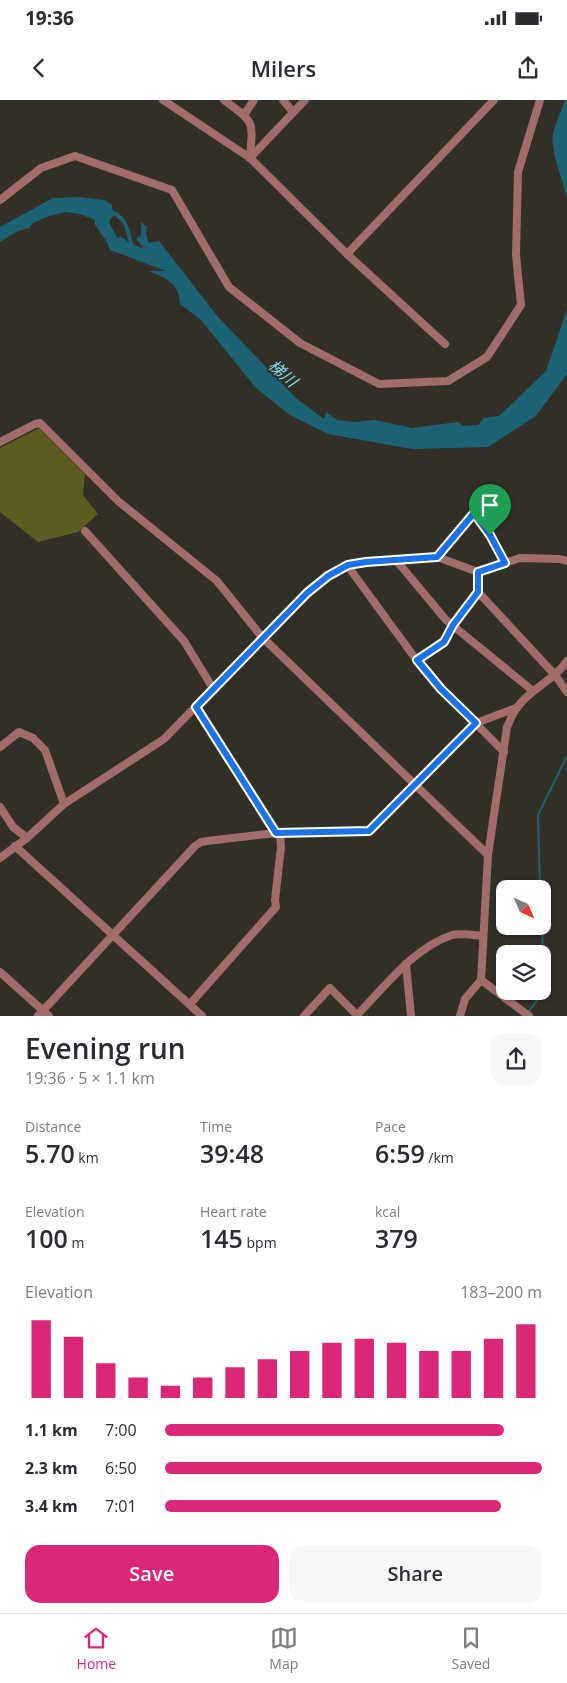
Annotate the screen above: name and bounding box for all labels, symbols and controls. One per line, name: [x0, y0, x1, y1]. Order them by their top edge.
text: 19:36: [25, 5, 74, 31]
text: Milers: [251, 53, 316, 83]
icon: back: [25, 54, 53, 82]
icon: share: [514, 54, 542, 82]
water label: 梯川: [264, 354, 304, 393]
pin: [469, 484, 511, 535]
icon: arrive: [476, 491, 504, 519]
north arrow: [496, 880, 551, 935]
map controls: [496, 880, 551, 1000]
button: layers: [496, 945, 551, 1000]
text: Evening run: [25, 1029, 186, 1067]
button: share: [490, 1033, 542, 1085]
text: 19:36 · 5 × 1.1 km: [25, 1067, 155, 1089]
text: Distance: [25, 1117, 81, 1136]
text: Time: [200, 1117, 232, 1136]
text: Pace: [375, 1117, 406, 1136]
text: 5.70: [25, 1136, 75, 1170]
text: 39:48: [200, 1136, 264, 1170]
text: 6:59: [375, 1136, 425, 1170]
text: km: [75, 1148, 99, 1167]
text: /km: [425, 1148, 454, 1167]
text: Elevation: [25, 1202, 84, 1221]
text: Heart rate: [200, 1202, 267, 1221]
text: kcal: [375, 1202, 400, 1221]
text: 100: [25, 1221, 68, 1255]
text: 145: [200, 1221, 243, 1255]
text: 379: [375, 1221, 418, 1255]
text: m: [68, 1233, 85, 1252]
text: bpm: [243, 1233, 277, 1252]
text: Elevation: [25, 1281, 93, 1303]
text: 183–200 m: [460, 1281, 542, 1303]
text: 1.1 km: [25, 1419, 78, 1441]
text: 7:00: [105, 1419, 137, 1441]
text: 2.3 km: [25, 1457, 78, 1479]
text: 6:50: [105, 1457, 137, 1479]
text: 3.4 km: [25, 1495, 78, 1517]
text: 7:01: [105, 1495, 137, 1517]
button: Save: [25, 1545, 279, 1603]
button: Share: [289, 1545, 542, 1603]
tab: Home: [77, 1624, 116, 1673]
tab: Map: [269, 1624, 298, 1673]
tab: Saved: [451, 1624, 490, 1673]

